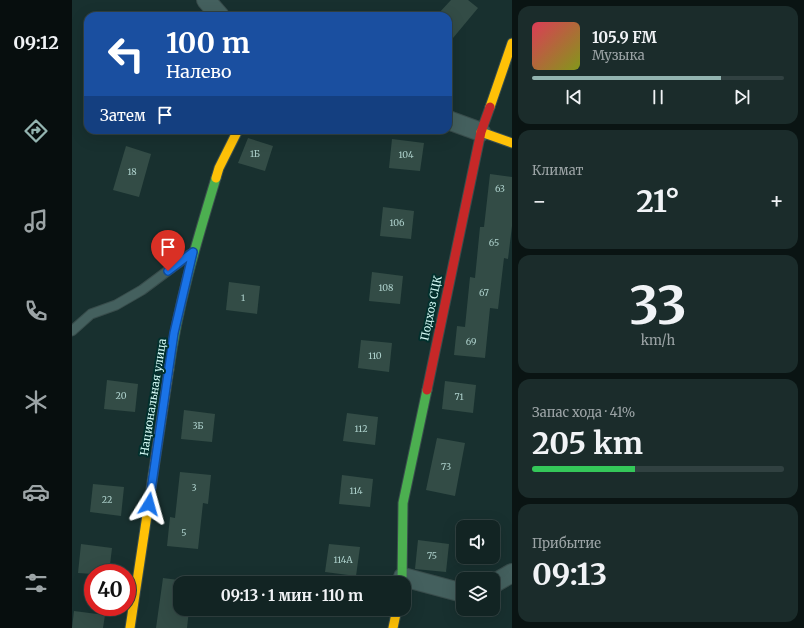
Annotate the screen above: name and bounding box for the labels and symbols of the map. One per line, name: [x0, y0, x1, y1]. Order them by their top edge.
house number: 1Б: [250, 148, 260, 159]
house number: 104: [399, 149, 414, 160]
house number: 18: [127, 166, 137, 177]
house number: 63: [495, 183, 505, 194]
house number: 106: [390, 217, 405, 228]
pin: [151, 230, 185, 271]
house number: 65: [489, 237, 499, 248]
street label: Подхоз СЦК: [417, 274, 445, 342]
house number: 108: [379, 282, 393, 293]
house number: 67: [479, 287, 489, 298]
house number: 1: [241, 292, 245, 303]
house number: 69: [466, 336, 476, 347]
street label: Национальная улица: [137, 337, 169, 457]
house number: 110: [368, 350, 382, 361]
house number: 20: [116, 390, 127, 401]
house number: 71: [454, 391, 464, 402]
house number: 3Б: [193, 420, 203, 431]
house number: 112: [354, 423, 368, 434]
house number: 73: [441, 461, 451, 472]
house number: 3: [191, 482, 197, 493]
position arrow: [128, 483, 170, 525]
house number: 114: [350, 485, 363, 496]
house number: 22: [102, 494, 112, 505]
house number: 5: [181, 527, 187, 538]
house number: 75: [427, 550, 437, 561]
house number: 114А: [333, 554, 353, 565]
speed limit sign: 40: [84, 564, 136, 616]

